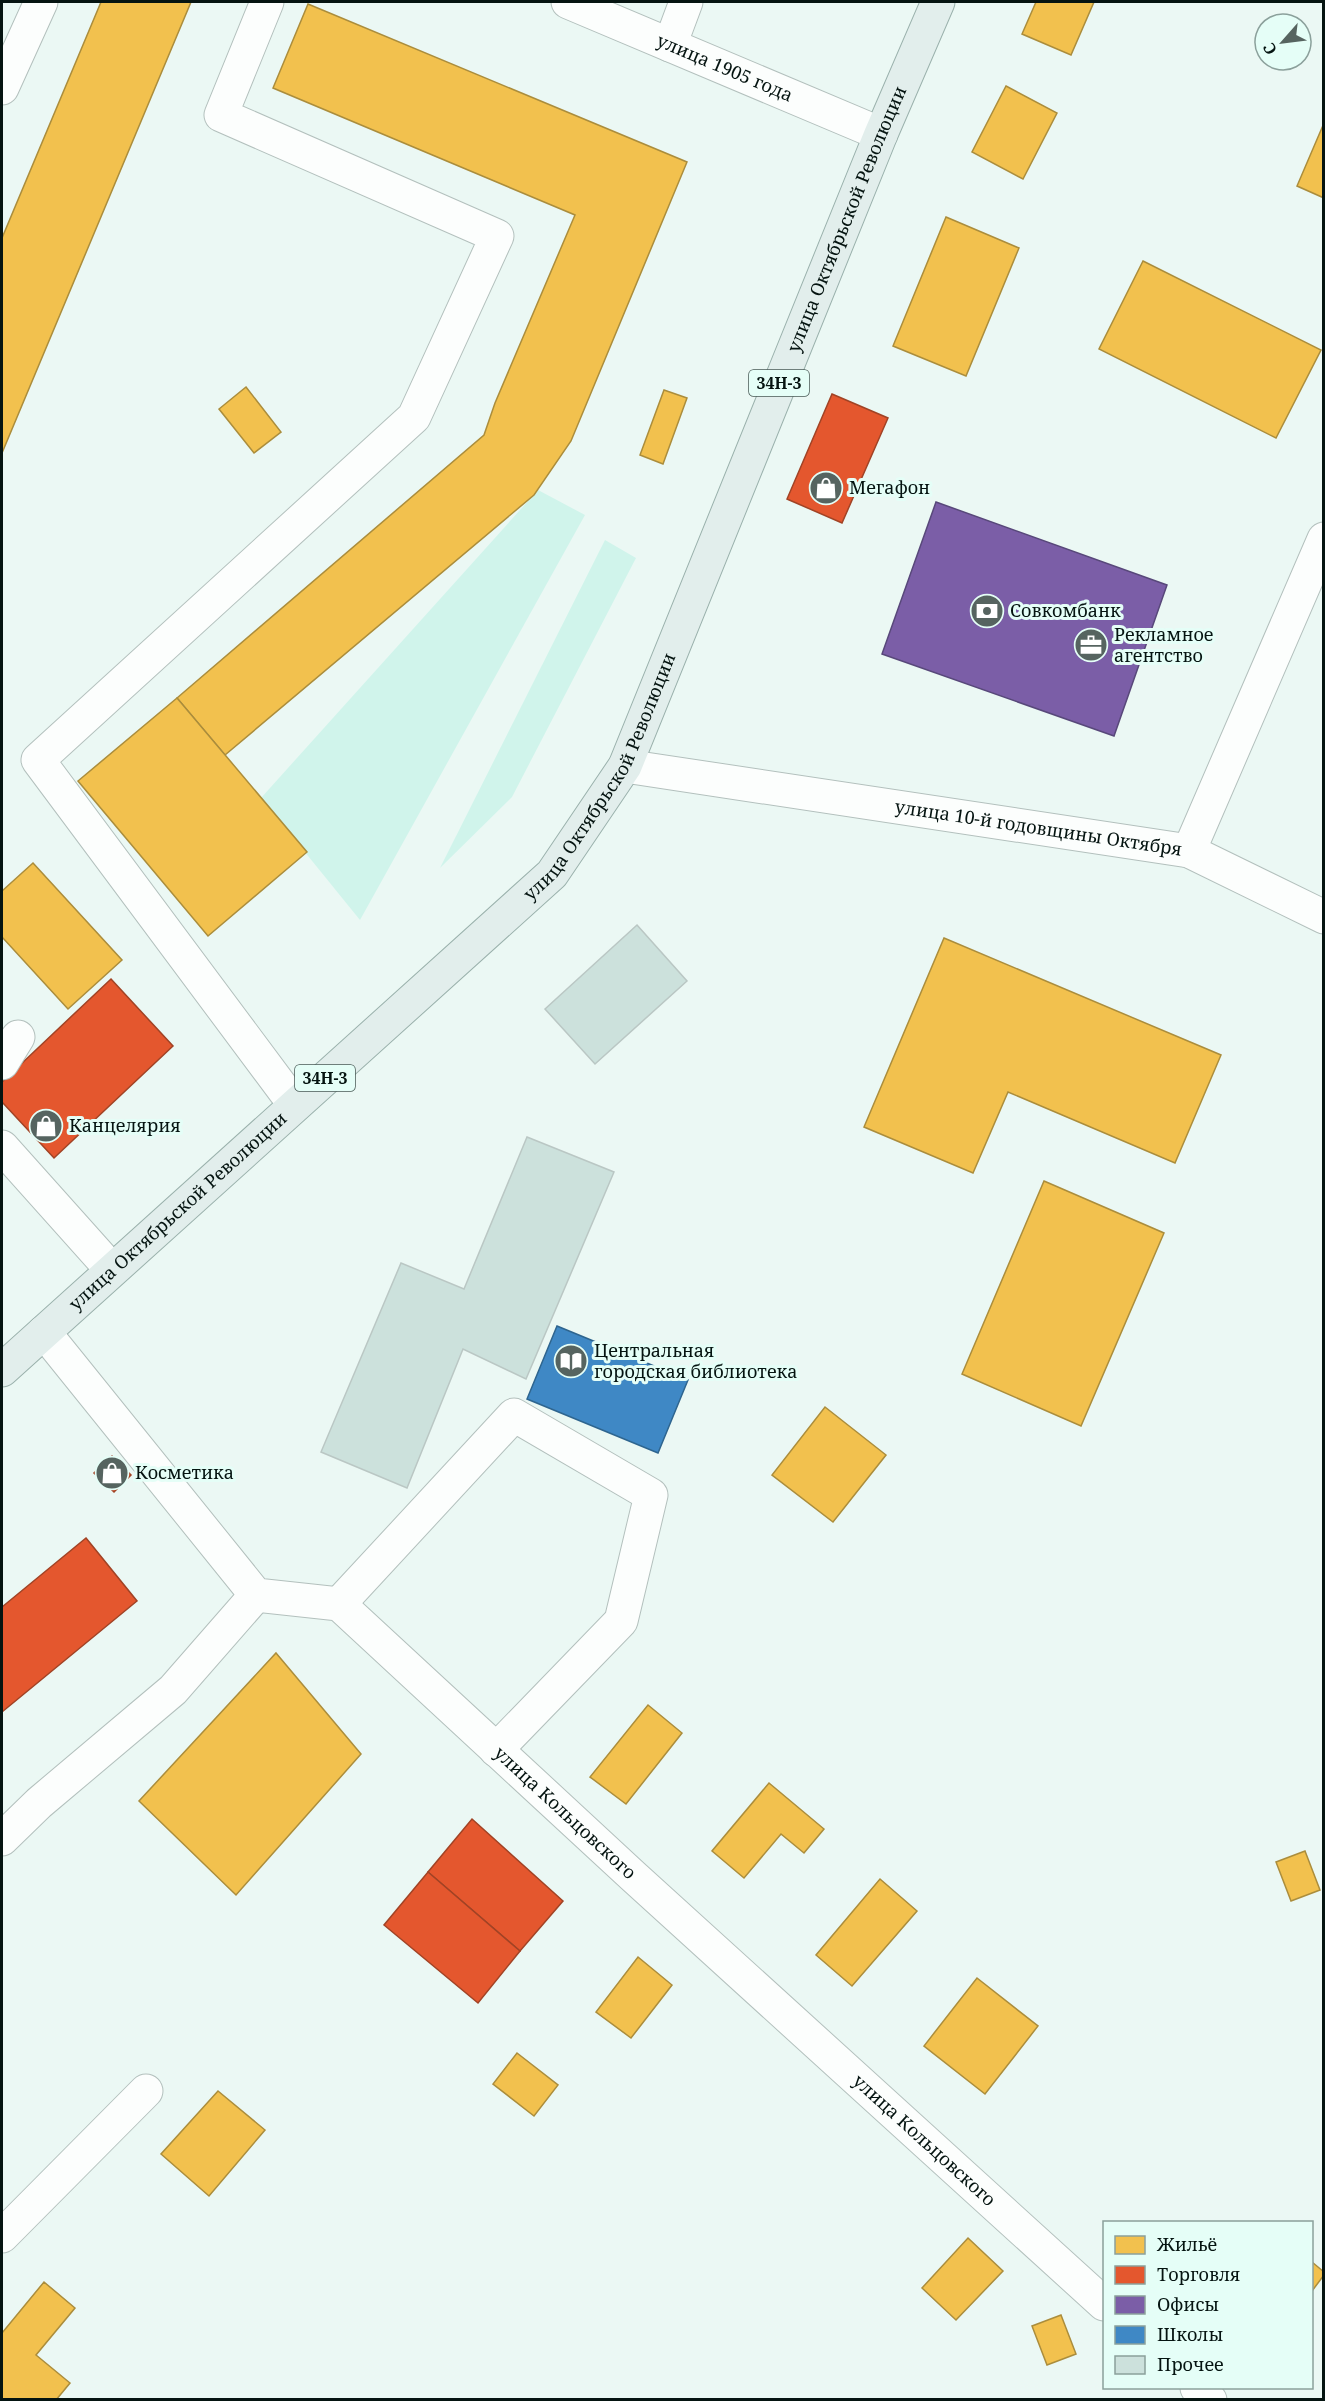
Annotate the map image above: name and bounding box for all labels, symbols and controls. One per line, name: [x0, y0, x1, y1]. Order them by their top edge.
north arrow: [1253, 12, 1313, 72]
street label: улица 1905 года: [653, 28, 797, 106]
text: С: [1258, 39, 1282, 59]
street label: улица Октябрьской Революции: [781, 82, 911, 356]
road number: 34Н-3: [749, 370, 809, 396]
shop icon: Мегафон: [808, 470, 844, 506]
place label: Мегафон: [849, 475, 930, 499]
bank icon: Совкомбанк: [969, 593, 1005, 629]
place label: Совкомбанк: [1010, 598, 1121, 622]
place label: Рекламное агентство: [1114, 622, 1214, 667]
office icon: Рекламное агентство: [1073, 627, 1109, 663]
street label: улица Октябрьской Революции: [518, 649, 681, 905]
street label: улица 10-й годовщины Октября: [893, 794, 1184, 861]
road number: 34Н-3: [295, 1065, 355, 1091]
street label: улица Октябрьской Революции: [63, 1106, 291, 1315]
shop icon: Канцелярия: [28, 1108, 64, 1144]
place label: Канцелярия: [69, 1113, 181, 1137]
place label: Центральная городская библиотека: [594, 1338, 797, 1383]
library icon: Центральная городская библиотека: [553, 1343, 589, 1379]
shop icon: Косметика: [94, 1455, 130, 1491]
place label: Косметика: [135, 1460, 234, 1484]
street label: улица Кольцовского: [489, 1741, 642, 1884]
street label: улица Кольцовского: [848, 2068, 1001, 2211]
legend: [1103, 2221, 1313, 2389]
text: Жильё: [1156, 2232, 1217, 2256]
text: Торговля: [1157, 2262, 1240, 2286]
text: Офисы: [1157, 2292, 1219, 2316]
text: Школы: [1157, 2322, 1223, 2346]
text: Прочее: [1157, 2352, 1224, 2376]

